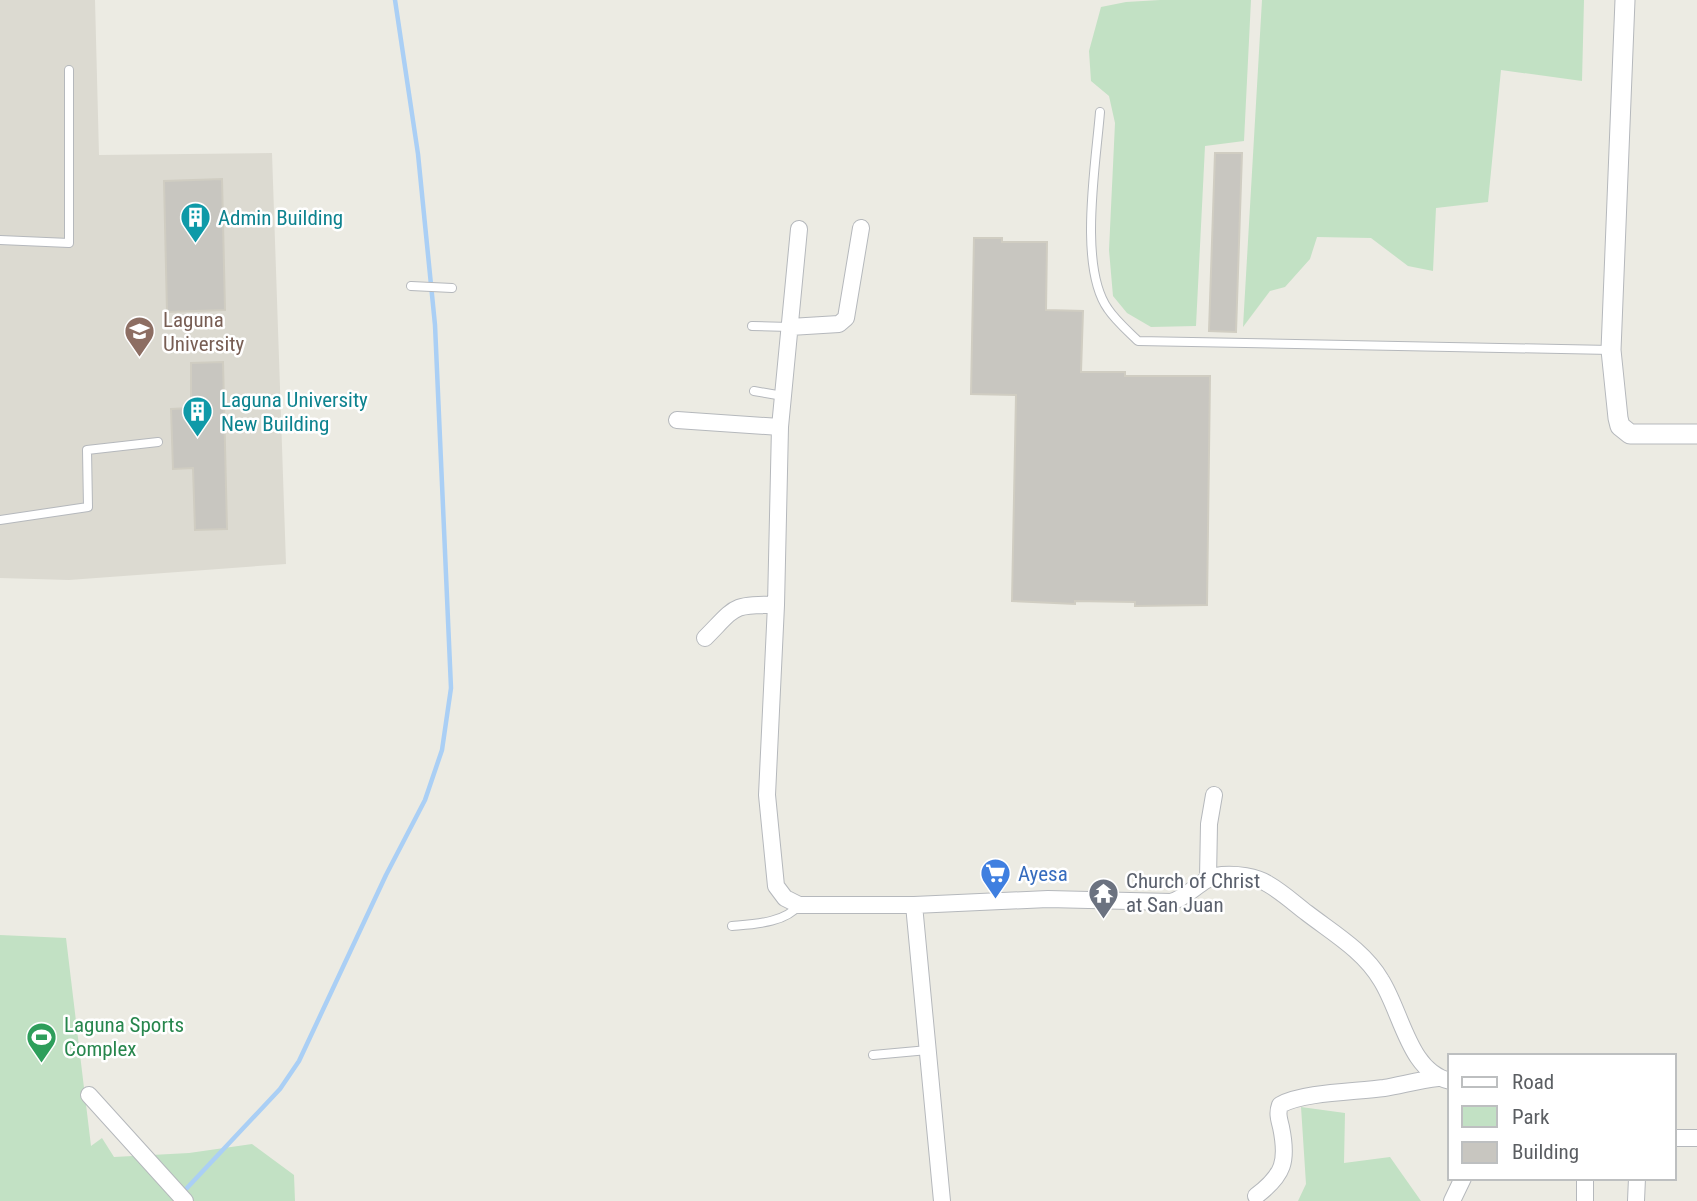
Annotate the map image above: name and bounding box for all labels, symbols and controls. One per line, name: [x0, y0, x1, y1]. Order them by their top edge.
building icon: Admin Building: [178, 201, 212, 245]
place label: Admin Building: [218, 206, 343, 230]
place label: Laguna University: [163, 308, 244, 356]
school or university icon: Laguna University: [123, 315, 157, 359]
place label: Laguna University New Building: [221, 388, 368, 436]
building icon: Laguna University New Building: [181, 395, 215, 439]
supermarket icon: Ayesa: [978, 857, 1012, 901]
place label: Ayesa: [1018, 862, 1068, 886]
place label: Church of Christ at San Juan: [1126, 869, 1260, 917]
temple icon: Church of Christ at San Juan: [1086, 876, 1120, 920]
place label: Laguna Sports Complex: [64, 1013, 184, 1061]
sports icon: Laguna Sports Complex: [24, 1020, 58, 1064]
legend: [1448, 1054, 1676, 1180]
text: Road: [1512, 1070, 1554, 1094]
text: Park: [1512, 1105, 1550, 1129]
text: Building: [1512, 1140, 1579, 1164]

